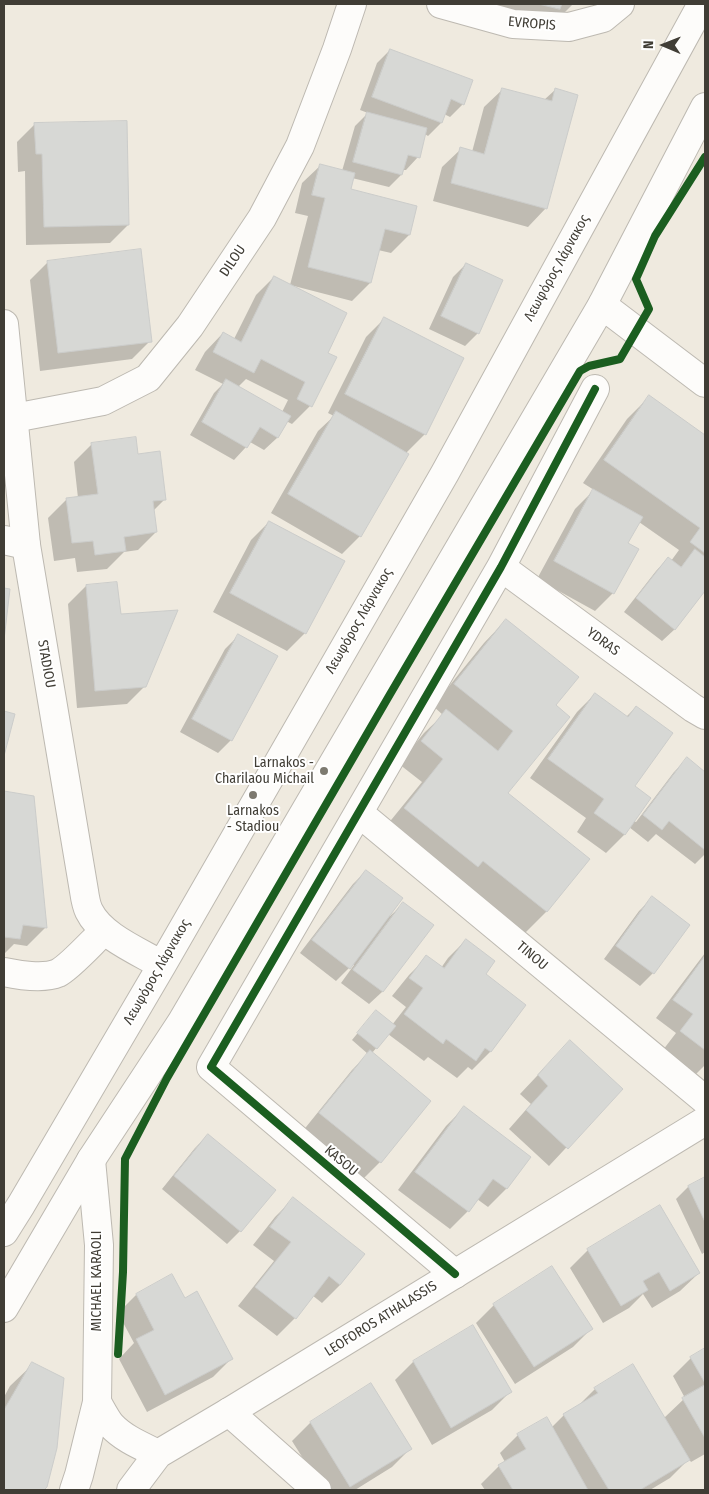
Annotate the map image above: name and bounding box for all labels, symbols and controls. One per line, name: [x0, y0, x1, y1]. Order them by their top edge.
street label: EVROPIS: [507, 14, 557, 34]
north arrow: [639, 20, 689, 70]
text: N: [640, 40, 657, 49]
street label: Λεωφόρος Λάρνακος: [521, 212, 593, 324]
street label: DILOU: [216, 242, 250, 280]
street label: Λεωφόρος Λάρνακος: [322, 565, 396, 677]
street label: YDRAS: [583, 624, 623, 660]
street label: STADIOU: [34, 639, 58, 689]
place label: Larnakos - Charilaou Michail: [215, 755, 314, 788]
marker: Larnakos - Charilaou Michail: [318, 765, 330, 777]
marker: Larnakos - Stadiou: [247, 789, 259, 801]
place label: Larnakos - Stadiou: [227, 803, 279, 836]
street label: Λεωφόρος Λάρνακος: [120, 916, 194, 1028]
street label: TINOU: [513, 938, 551, 974]
street label: KASOU: [321, 1142, 361, 1180]
street label: MICHAEL KARAOLI: [89, 1231, 105, 1331]
street label: LEOFOROS ATHALASSIS: [322, 1278, 440, 1360]

